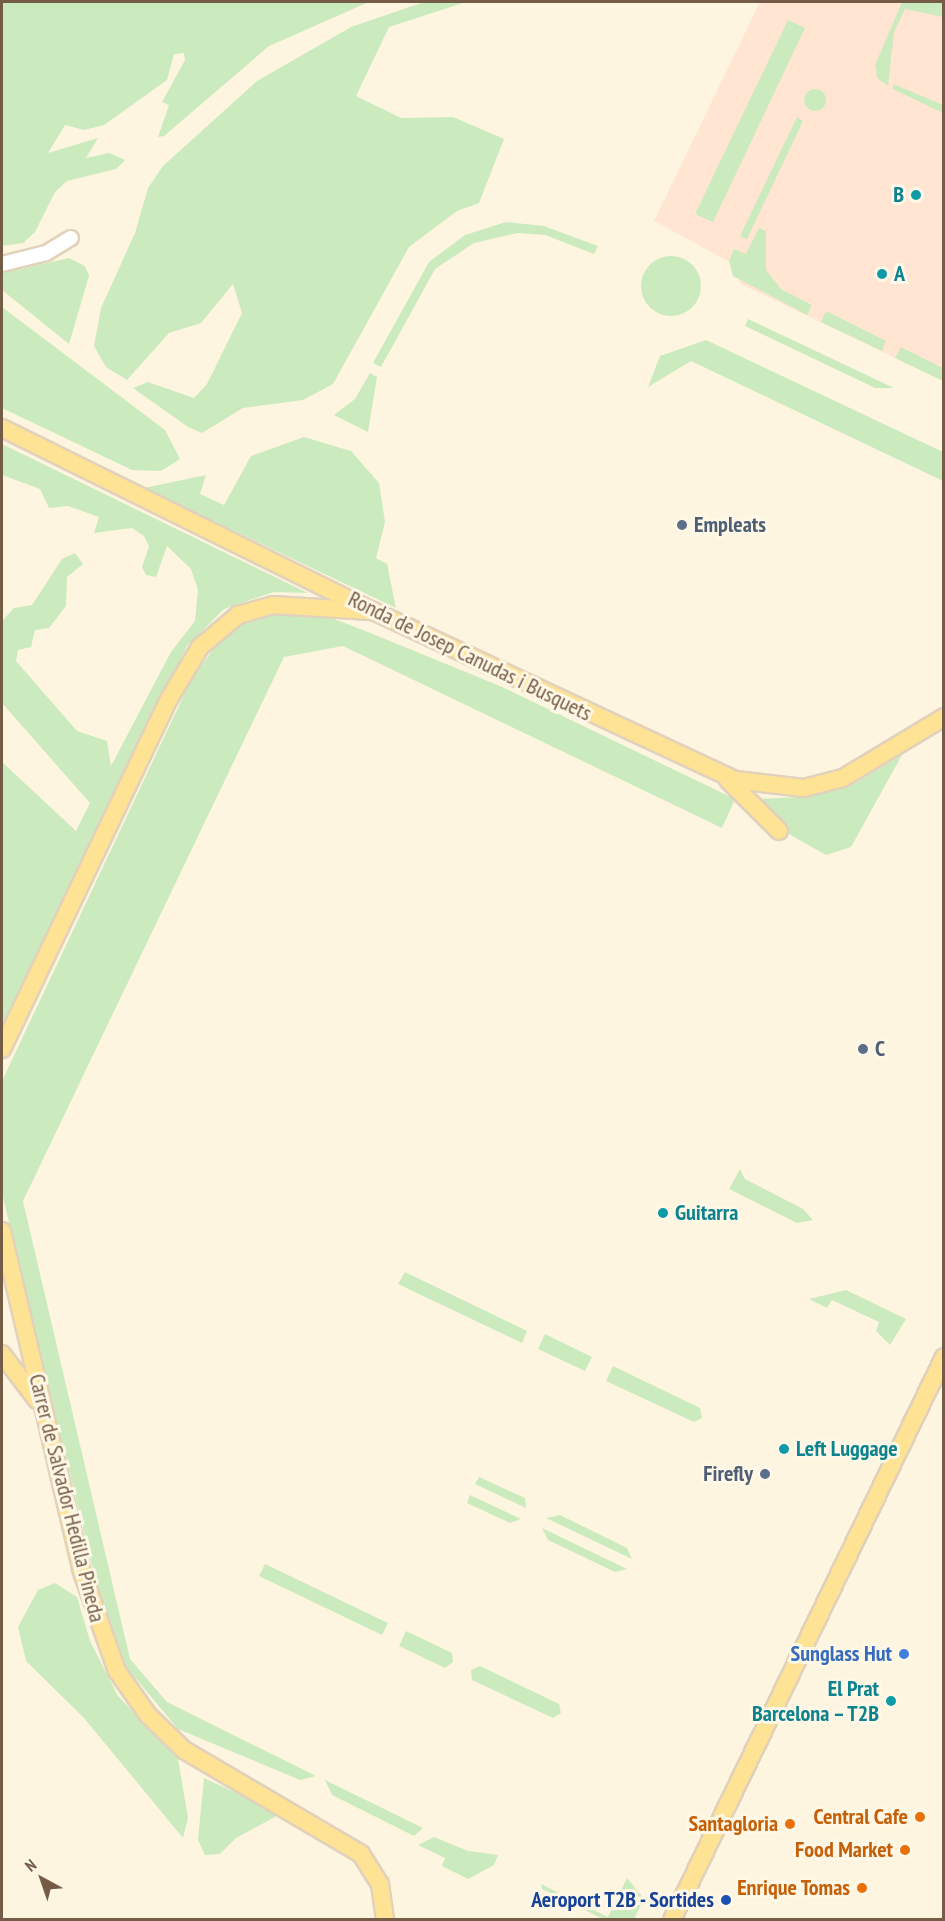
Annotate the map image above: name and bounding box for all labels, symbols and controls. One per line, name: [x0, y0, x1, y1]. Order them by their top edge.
place label: B: [893, 182, 904, 208]
marker: B: [909, 188, 923, 202]
place label: A: [894, 261, 905, 287]
marker: A: [875, 267, 889, 281]
place label: Empleats: [694, 512, 766, 538]
marker: Empleats: [675, 518, 689, 532]
street label: Ronda de Josep Canudas i Busquets: [344, 586, 596, 726]
place label: C: [875, 1036, 885, 1062]
marker: C: [856, 1042, 870, 1056]
place label: Guitarra: [675, 1200, 738, 1226]
marker: Guitarra: [656, 1206, 670, 1220]
street label: Carrer de Salvador Hedilla Pineda: [23, 1371, 111, 1625]
place label: Left Luggage: [796, 1436, 898, 1462]
marker: Left Luggage: [777, 1442, 791, 1456]
place label: Firefly: [703, 1461, 753, 1487]
marker: Firefly: [758, 1467, 772, 1481]
place label: Sunglass Hut: [791, 1641, 892, 1667]
marker: Sunglass Hut: [897, 1647, 911, 1661]
place label: El Prat Barcelona – T2B: [749, 1675, 879, 1726]
marker: El Prat Barcelona – T2B: [884, 1694, 898, 1708]
place label: Central Cafe: [813, 1804, 908, 1830]
marker: Central Cafe: [913, 1810, 927, 1824]
place label: Santagloria: [689, 1811, 778, 1837]
marker: Santagloria: [783, 1817, 797, 1831]
place label: Food Market: [795, 1837, 893, 1863]
marker: Food Market: [898, 1843, 912, 1857]
north arrow: [12, 1849, 72, 1909]
text: N: [21, 1855, 40, 1876]
place label: Enrique Tomas: [737, 1875, 850, 1901]
marker: Enrique Tomas: [855, 1881, 869, 1895]
place label: Aeroport T2B - Sortides: [528, 1887, 714, 1913]
marker: Aeroport T2B - Sortides: [719, 1893, 733, 1907]

